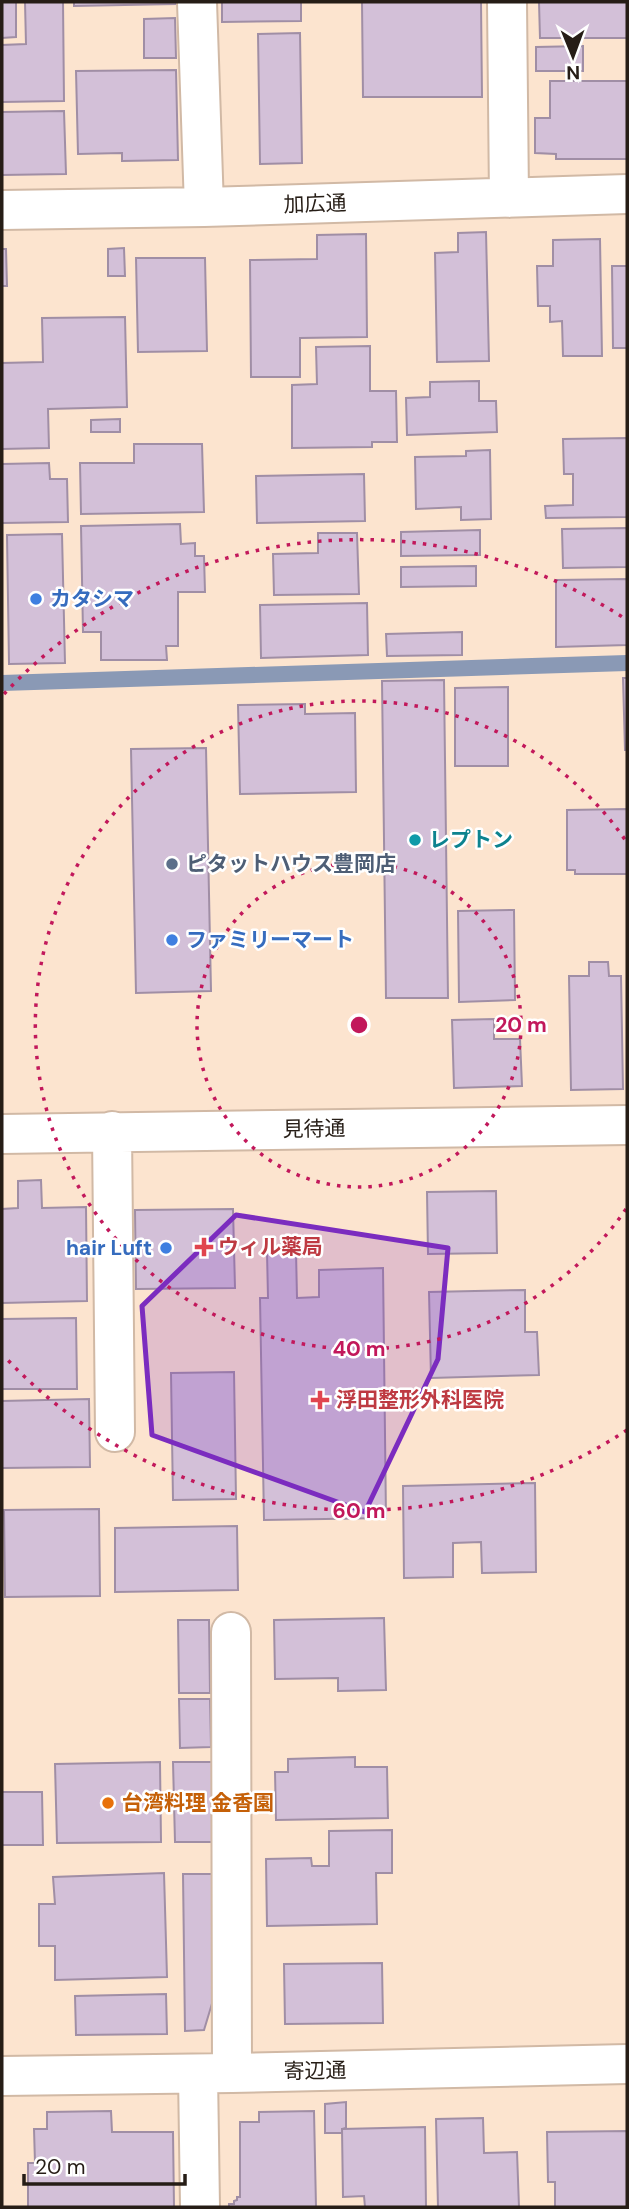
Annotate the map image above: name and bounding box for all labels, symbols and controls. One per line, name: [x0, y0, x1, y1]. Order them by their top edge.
north arrow: [538, 21, 608, 91]
text: N: [566, 60, 580, 85]
street label: 加広通: [283, 189, 347, 219]
place label: カタシマ: [50, 585, 134, 613]
marker: カタシマ: [28, 591, 44, 607]
place label: レプトン: [429, 826, 513, 854]
marker: レプトン: [407, 832, 423, 848]
place label: ピタットハウス豊岡店: [186, 850, 396, 878]
marker: ピタットハウス豊岡店: [164, 856, 180, 872]
place label: ファミリーマート: [186, 926, 354, 954]
marker: ファミリーマート: [164, 932, 180, 948]
text: 20 m: [495, 1011, 547, 1039]
centre of rings: [347, 1013, 371, 1037]
street label: 見待通: [282, 1114, 346, 1144]
place label: ウィル薬局: [218, 1233, 323, 1261]
place label: hair Luft: [66, 1234, 152, 1262]
marker: ウィル薬局: [196, 1239, 212, 1255]
marker: hair Luft: [158, 1240, 174, 1256]
text: 40 m: [332, 1335, 386, 1363]
place label: 浮田整形外科医院: [336, 1386, 504, 1414]
marker: 浮田整形外科医院: [310, 1390, 330, 1410]
text: 60 m: [333, 1497, 385, 1525]
place label: 台湾料理 金香園: [122, 1789, 274, 1817]
marker: 台湾料理 金香園: [100, 1795, 116, 1811]
street label: 寄辺通: [283, 2056, 347, 2086]
scale bar: [24, 2142, 186, 2186]
text: 20 m: [35, 2153, 86, 2181]

